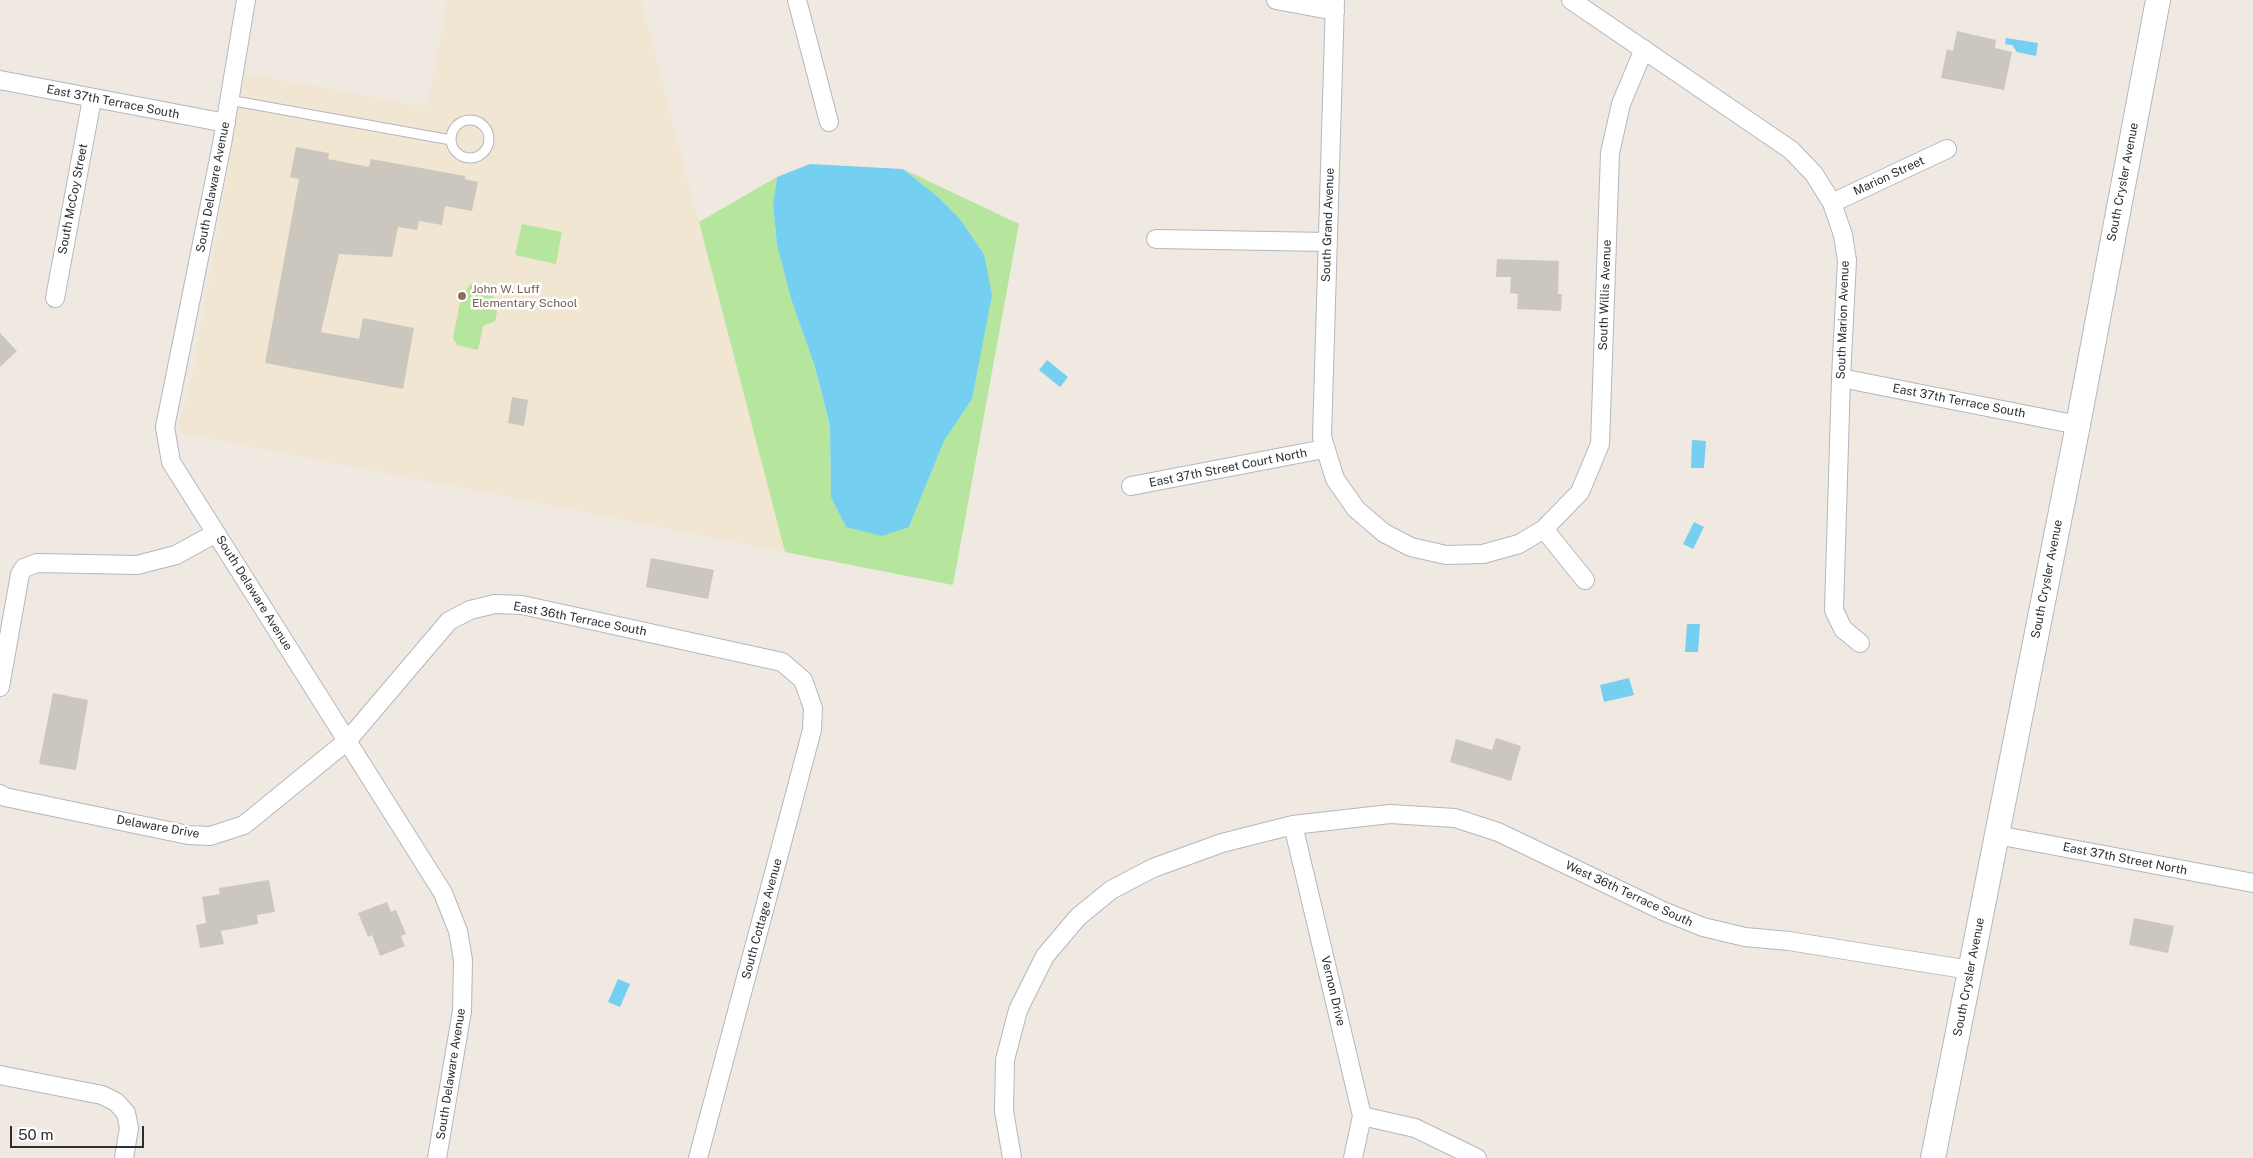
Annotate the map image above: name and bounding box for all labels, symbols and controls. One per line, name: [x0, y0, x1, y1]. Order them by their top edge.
street label: East 37th Terrace South: [45, 82, 181, 122]
street label: South Delaware Avenue: [193, 120, 233, 254]
street label: South Crysler Avenue: [2104, 121, 2142, 243]
street label: South McCoy Street: [55, 142, 91, 256]
street label: Marion Street: [1851, 153, 1927, 199]
street label: South Grand Avenue: [1319, 168, 1337, 282]
street label: South Willis Avenue: [1596, 239, 1614, 351]
street label: South Marion Avenue: [1834, 260, 1852, 380]
place label: John W. Luff Elementary School: [472, 282, 577, 310]
marker: John W. Luff Elementary School: [456, 290, 468, 302]
street label: East 37th Terrace South: [1891, 381, 2027, 421]
street label: East 37th Street Court North: [1148, 446, 1308, 490]
street label: South Crysler Avenue: [2028, 518, 2066, 640]
street label: South Delaware Avenue: [213, 533, 295, 653]
street label: East 36th Terrace South: [512, 599, 648, 639]
street label: Delaware Drive: [115, 813, 201, 841]
street label: East 37th Street North: [2062, 840, 2188, 878]
street label: South Cottage Avenue: [739, 857, 785, 981]
street label: West 36th Terrace South: [1563, 858, 1695, 930]
street label: South Crysler Avenue: [1950, 916, 1988, 1038]
street label: Vernon Drive: [1318, 955, 1348, 1027]
street label: South Delaware Avenue: [434, 1007, 468, 1141]
scale bar: [12, 1116, 146, 1148]
text: 50 m: [18, 1126, 53, 1143]

